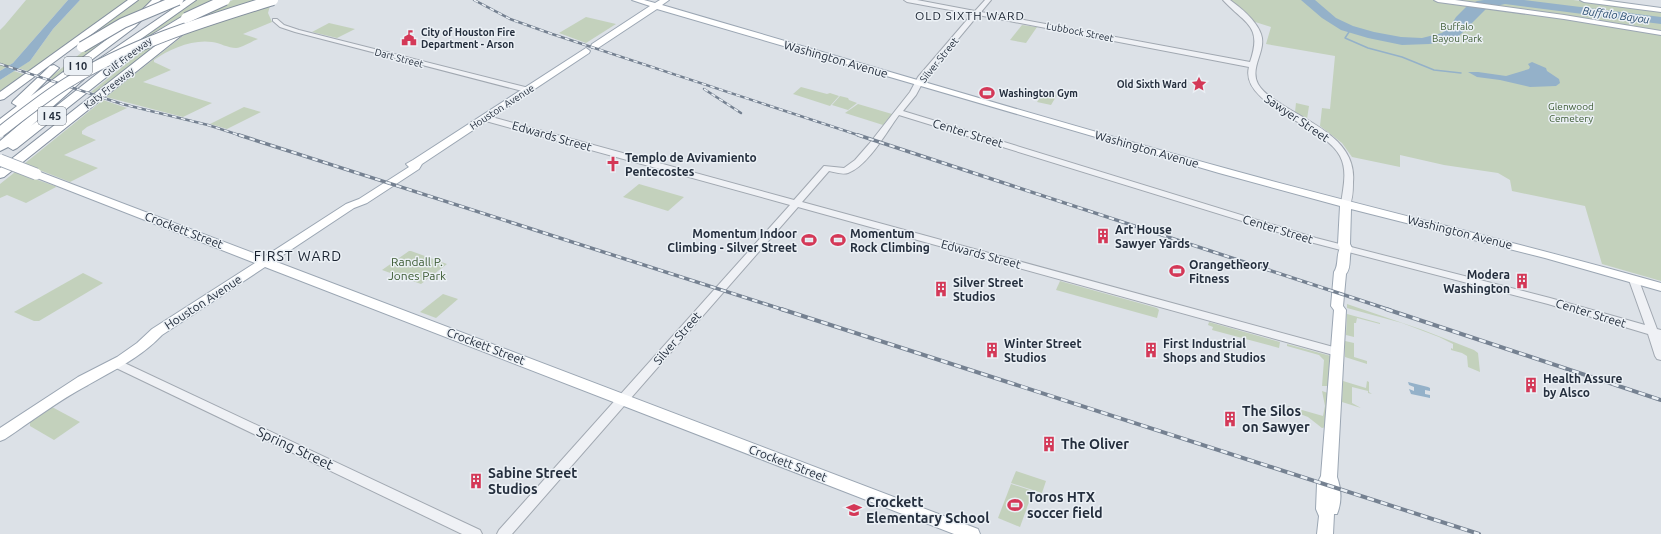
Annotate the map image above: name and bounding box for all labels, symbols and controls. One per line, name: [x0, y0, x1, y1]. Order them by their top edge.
water label: Buffalo Bayou: [1581, 4, 1650, 27]
district label: OLD SIXTH WARD: [915, 9, 1025, 22]
street label: Lubbock Street: [1045, 20, 1115, 44]
park label: Buffalo Bayou Park: [1432, 21, 1482, 44]
place label: City of Houston Fire Department - Arson: [421, 27, 515, 50]
public building icon: City of Houston Fire Department - Arson: [400, 29, 418, 47]
street label: Gulf Freeway: [100, 35, 154, 79]
street label: Silver Street: [918, 35, 961, 85]
street label: Washington Avenue: [783, 38, 889, 80]
street label: Dart Street: [373, 46, 425, 70]
road number: I 10: [64, 57, 92, 75]
street label: Katy Freeway: [82, 65, 136, 111]
place icon: Old Sixth Ward: [1190, 75, 1208, 93]
place label: Old Sixth Ward: [1117, 79, 1187, 90]
street label: Houston Avenue: [468, 82, 536, 132]
sports icon: Washington Gym: [978, 84, 996, 102]
place label: Washington Gym: [999, 88, 1078, 99]
street label: Sawyer Street: [1262, 92, 1332, 145]
park label: Glenwood Cemetery: [1548, 101, 1594, 124]
road number: I 45: [38, 107, 66, 125]
street label: Center Street: [931, 116, 1005, 150]
street label: Edwards Street: [511, 118, 594, 154]
street label: Washington Avenue: [1094, 128, 1200, 170]
place label: Templo de Avivamiento Pentecostes: [625, 151, 757, 178]
church icon: Templo de Avivamiento Pentecostes: [604, 155, 622, 173]
street label: Crockett Street: [143, 209, 225, 251]
street label: Center Street: [1241, 212, 1315, 246]
street label: Washington Avenue: [1406, 213, 1514, 251]
place label: Art House Sawyer Yards: [1115, 223, 1190, 250]
place label: Momentum Indoor Climbing - Silver Street: [667, 227, 797, 254]
place label: Momentum Rock Climbing: [850, 227, 930, 254]
building icon: Art House Sawyer Yards: [1094, 227, 1112, 245]
sports icon: Momentum Indoor Climbing - Silver Street: [800, 231, 818, 249]
sports icon: Momentum Rock Climbing: [829, 231, 847, 249]
street label: Edwards Street: [940, 237, 1023, 271]
district label: FIRST WARD: [254, 248, 342, 264]
park label: Randall P. Jones Park: [388, 255, 446, 282]
place label: Orangetheory Fitness: [1189, 258, 1269, 285]
sports icon: Orangetheory Fitness: [1168, 262, 1186, 280]
place label: Modera Washington: [1443, 268, 1510, 295]
street label: Houston Avenue: [162, 272, 244, 332]
building icon: Modera Washington: [1513, 272, 1531, 290]
place label: Silver Street Studios: [953, 276, 1024, 303]
building icon: Silver Street Studios: [932, 280, 950, 298]
street label: Center Street: [1554, 296, 1628, 330]
street label: Silver Street: [651, 309, 704, 367]
street label: Crockett Street: [445, 325, 527, 367]
place label: Winter Street Studios: [1004, 337, 1082, 364]
place label: First Industrial Shops and Studios: [1163, 337, 1266, 364]
building icon: Winter Street Studios: [983, 341, 1001, 359]
building icon: First Industrial Shops and Studios: [1142, 341, 1160, 359]
place label: Health Assure by Alsco: [1543, 372, 1623, 399]
building icon: Health Assure by Alsco: [1522, 376, 1540, 394]
place label: The Silos on Sawyer: [1242, 403, 1310, 435]
building icon: The Silos on Sawyer: [1221, 410, 1239, 428]
street label: Spring Street: [254, 423, 336, 473]
building icon: The Oliver: [1040, 435, 1058, 453]
place label: The Oliver: [1061, 436, 1129, 452]
street label: Crockett Street: [747, 442, 829, 484]
place label: Sabine Street Studios: [488, 465, 577, 497]
building icon: Sabine Street Studios: [467, 472, 485, 490]
place label: Toros HTX soccer field: [1027, 489, 1103, 521]
place label: Crockett Elementary School: [866, 494, 989, 526]
sports icon: Toros HTX soccer field: [1006, 496, 1024, 514]
school or university icon: Crockett Elementary School: [845, 501, 863, 519]

